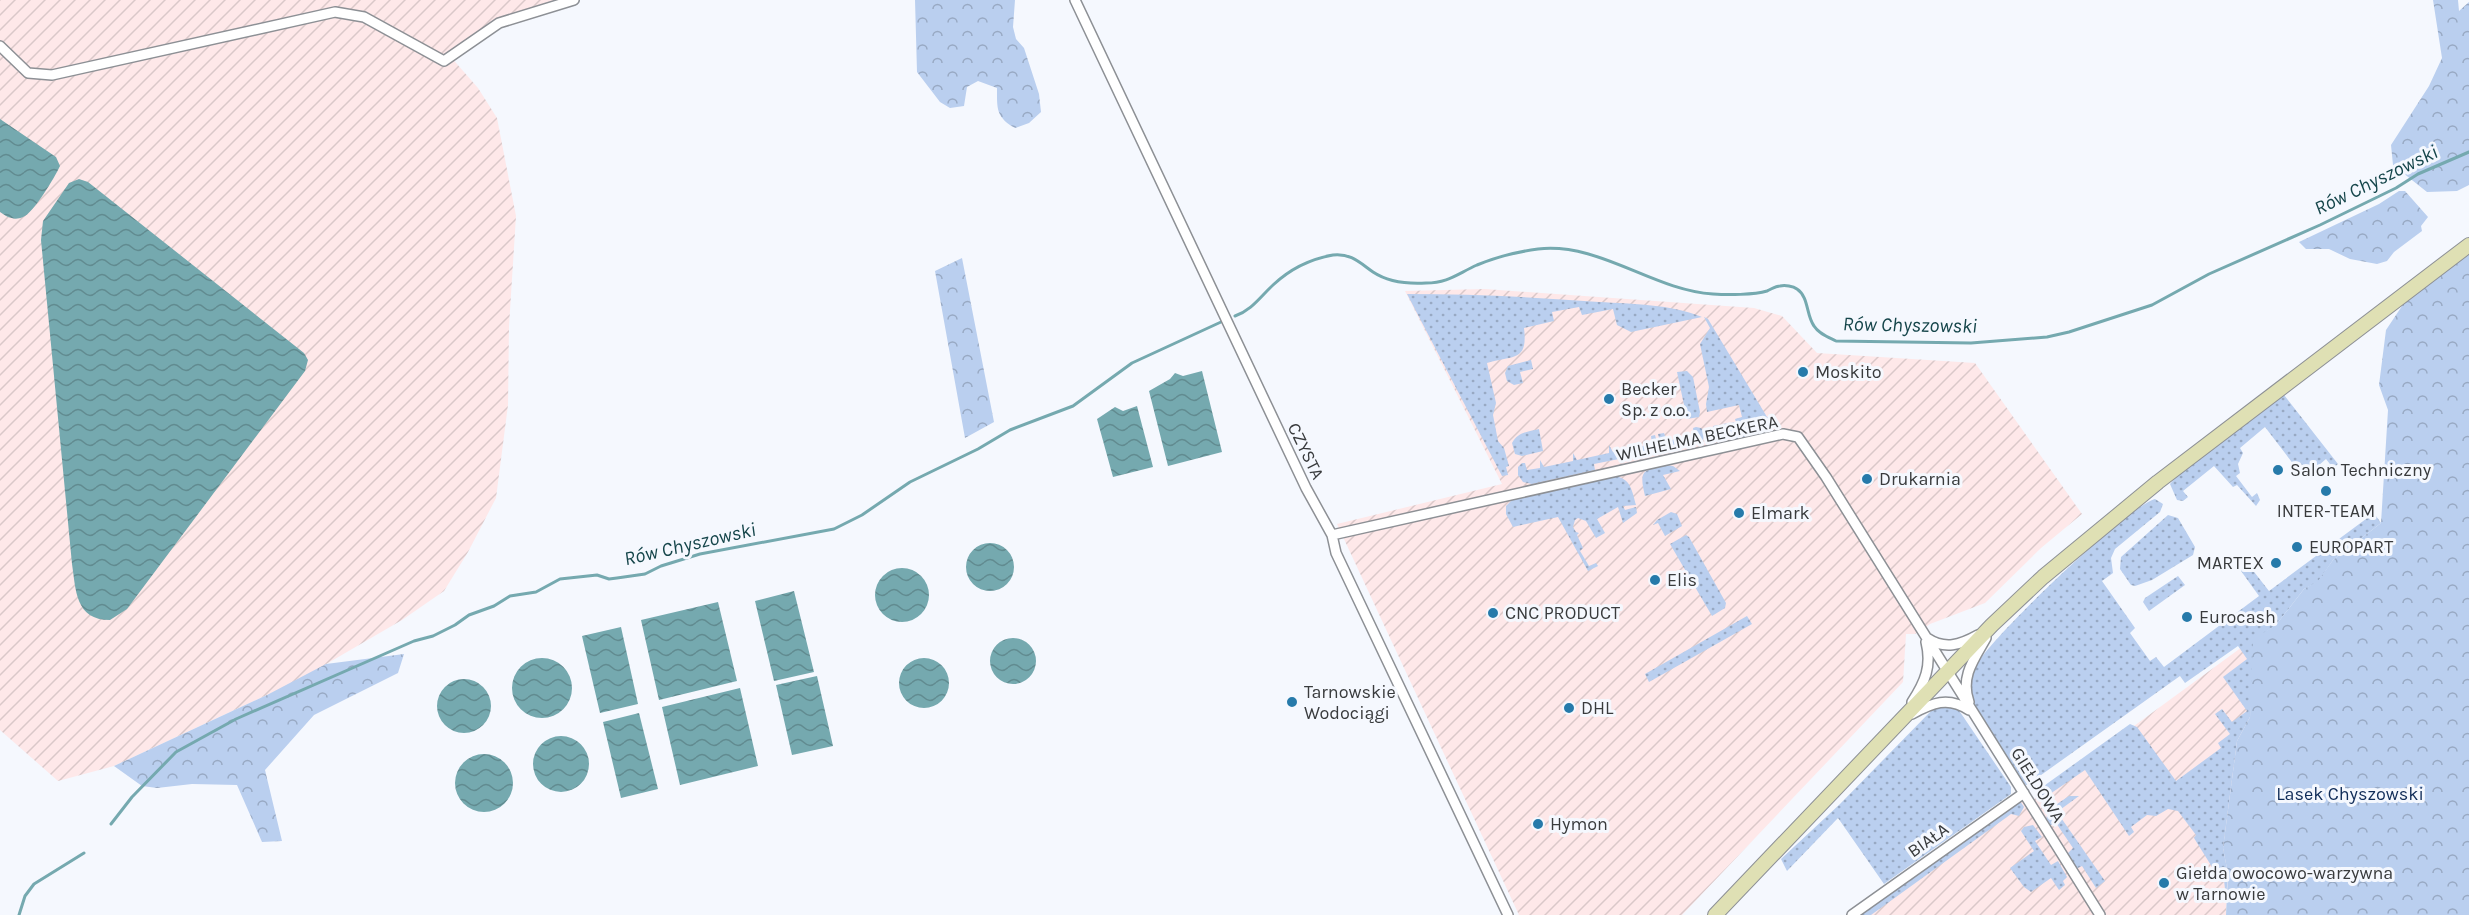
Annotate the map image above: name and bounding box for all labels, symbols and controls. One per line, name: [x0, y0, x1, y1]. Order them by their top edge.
water label: Rów Chyszowski: [2310, 140, 2442, 220]
water label: Rów Chyszowski: [1842, 312, 1978, 338]
place label: Moskito: [1815, 361, 1882, 383]
marker: Moskito: [1796, 365, 1810, 379]
place label: Becker Sp. z o.o.: [1621, 378, 1689, 421]
marker: Becker Sp. z o.o.: [1602, 392, 1616, 406]
street label: WILHELMA BECKERA: [1614, 410, 1780, 466]
street label: CZYSTA: [1283, 419, 1329, 483]
place label: Salon Techniczny: [2290, 459, 2432, 481]
marker: Salon Techniczny: [2271, 463, 2285, 477]
place label: Drukarnia: [1879, 468, 1961, 490]
marker: Drukarnia: [1860, 472, 1874, 486]
marker: INTER-TEAM: [2319, 484, 2333, 498]
place label: INTER-TEAM: [2277, 500, 2375, 522]
place label: Elmark: [1751, 502, 1810, 524]
marker: Elmark: [1732, 506, 1746, 520]
water label: Rów Chyszowski: [622, 518, 758, 570]
place label: EUROPART: [2309, 536, 2393, 558]
marker: EUROPART: [2290, 540, 2304, 554]
place label: MARTEX: [2197, 552, 2264, 574]
marker: MARTEX: [2269, 556, 2283, 570]
place label: Elis: [1667, 569, 1697, 591]
marker: Elis: [1648, 573, 1662, 587]
place label: CNC PRODUCT: [1505, 602, 1620, 624]
marker: CNC PRODUCT: [1486, 606, 1500, 620]
place label: Eurocash: [2199, 606, 2276, 628]
marker: Eurocash: [2180, 610, 2194, 624]
place label: Tarnowskie Wodociągi: [1304, 681, 1396, 724]
marker: Tarnowskie Wodociągi: [1285, 695, 1299, 709]
place label: DHL: [1581, 697, 1614, 719]
marker: DHL: [1562, 701, 1576, 715]
street label: GIEŁDOWA: [2006, 743, 2070, 827]
park label: Lasek Chyszowski: [2276, 783, 2424, 805]
place label: Hymon: [1550, 813, 1608, 835]
marker: Hymon: [1531, 817, 1545, 831]
street label: BIAŁA: [1903, 818, 1953, 862]
place label: Giełda owocowo-warzywna w Tarnowie: [2176, 862, 2393, 905]
marker: Giełda owocowo-warzywna w Tarnowie: [2157, 876, 2171, 890]

